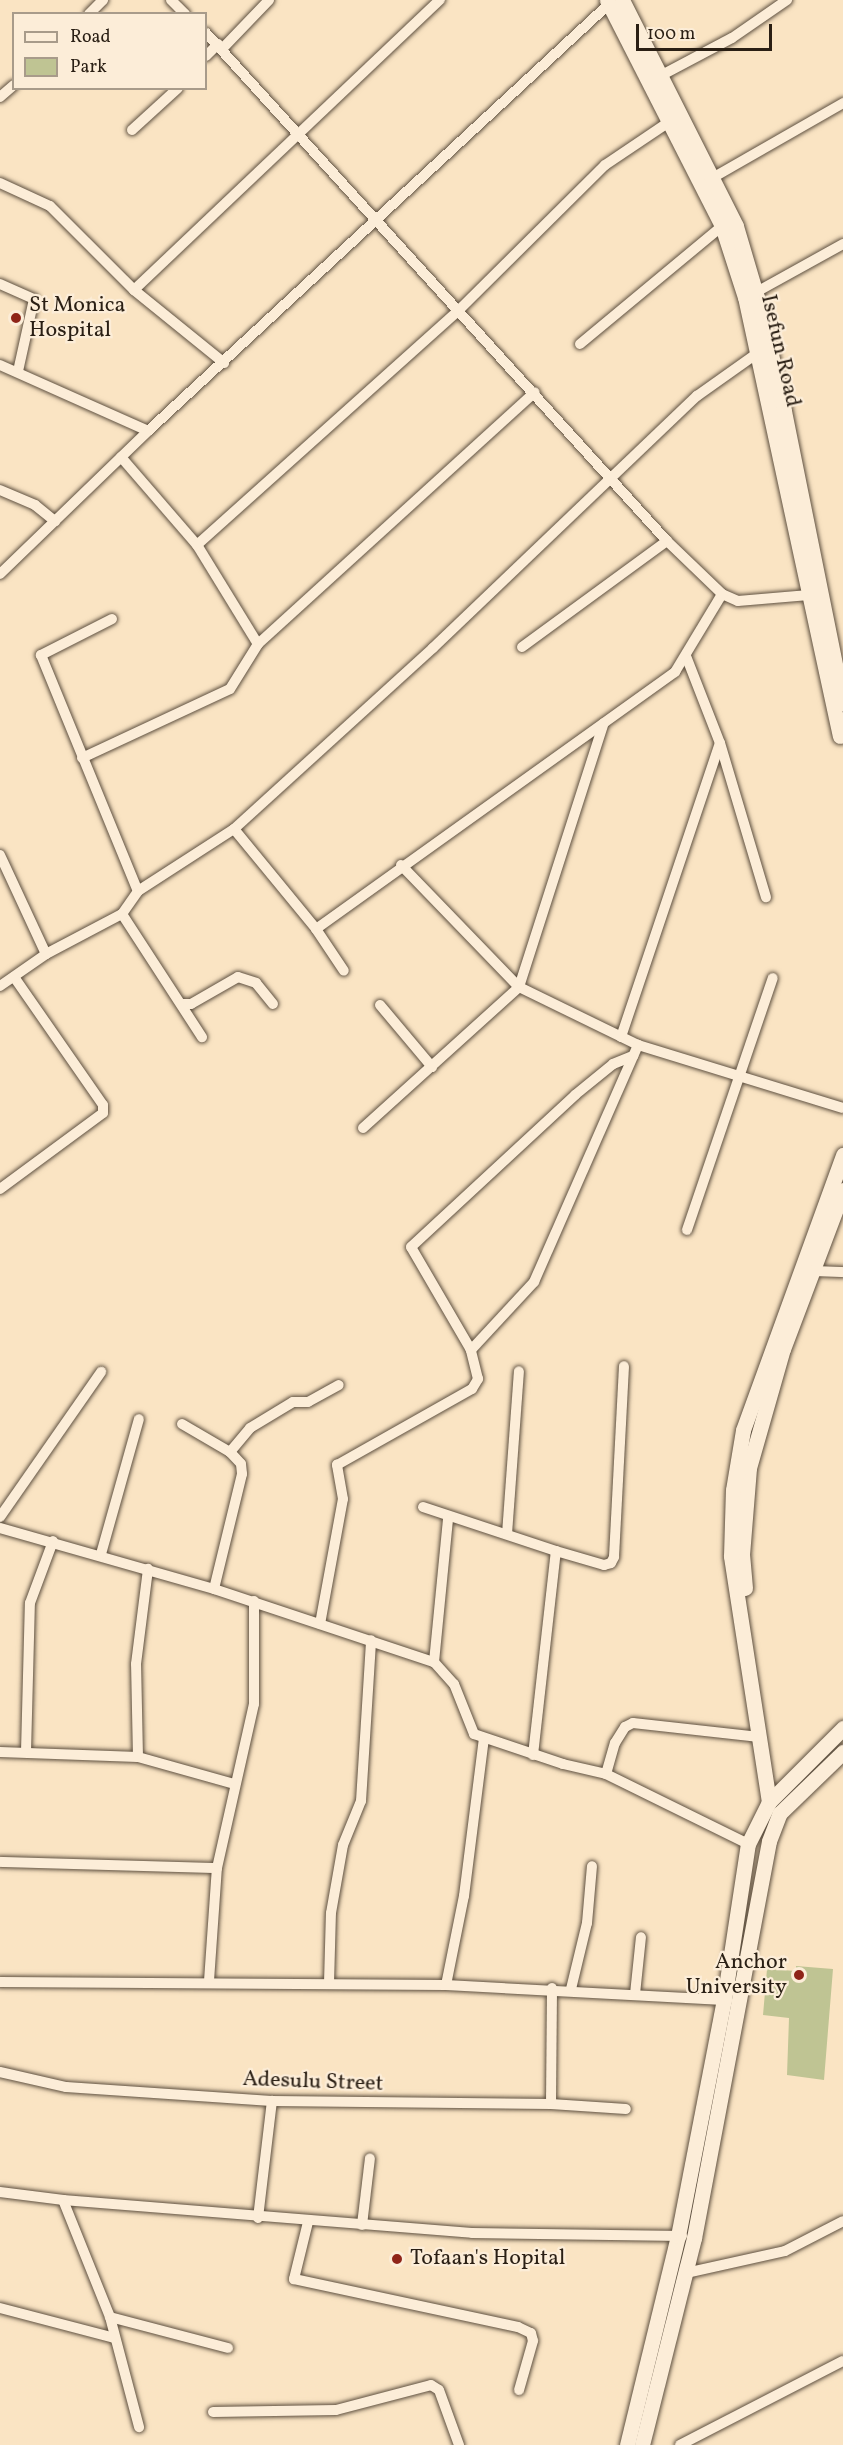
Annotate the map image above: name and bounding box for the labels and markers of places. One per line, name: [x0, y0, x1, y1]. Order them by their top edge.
place label: St Monica Hospital: [29, 292, 126, 344]
marker: St Monica Hospital: [7, 309, 25, 327]
place label: Anchor University: [686, 1949, 787, 2000]
marker: Anchor University: [792, 1968, 806, 1982]
place label: Tofaan's Hopital: [410, 2246, 565, 2272]
marker: Tofaan's Hopital: [388, 2250, 406, 2268]

